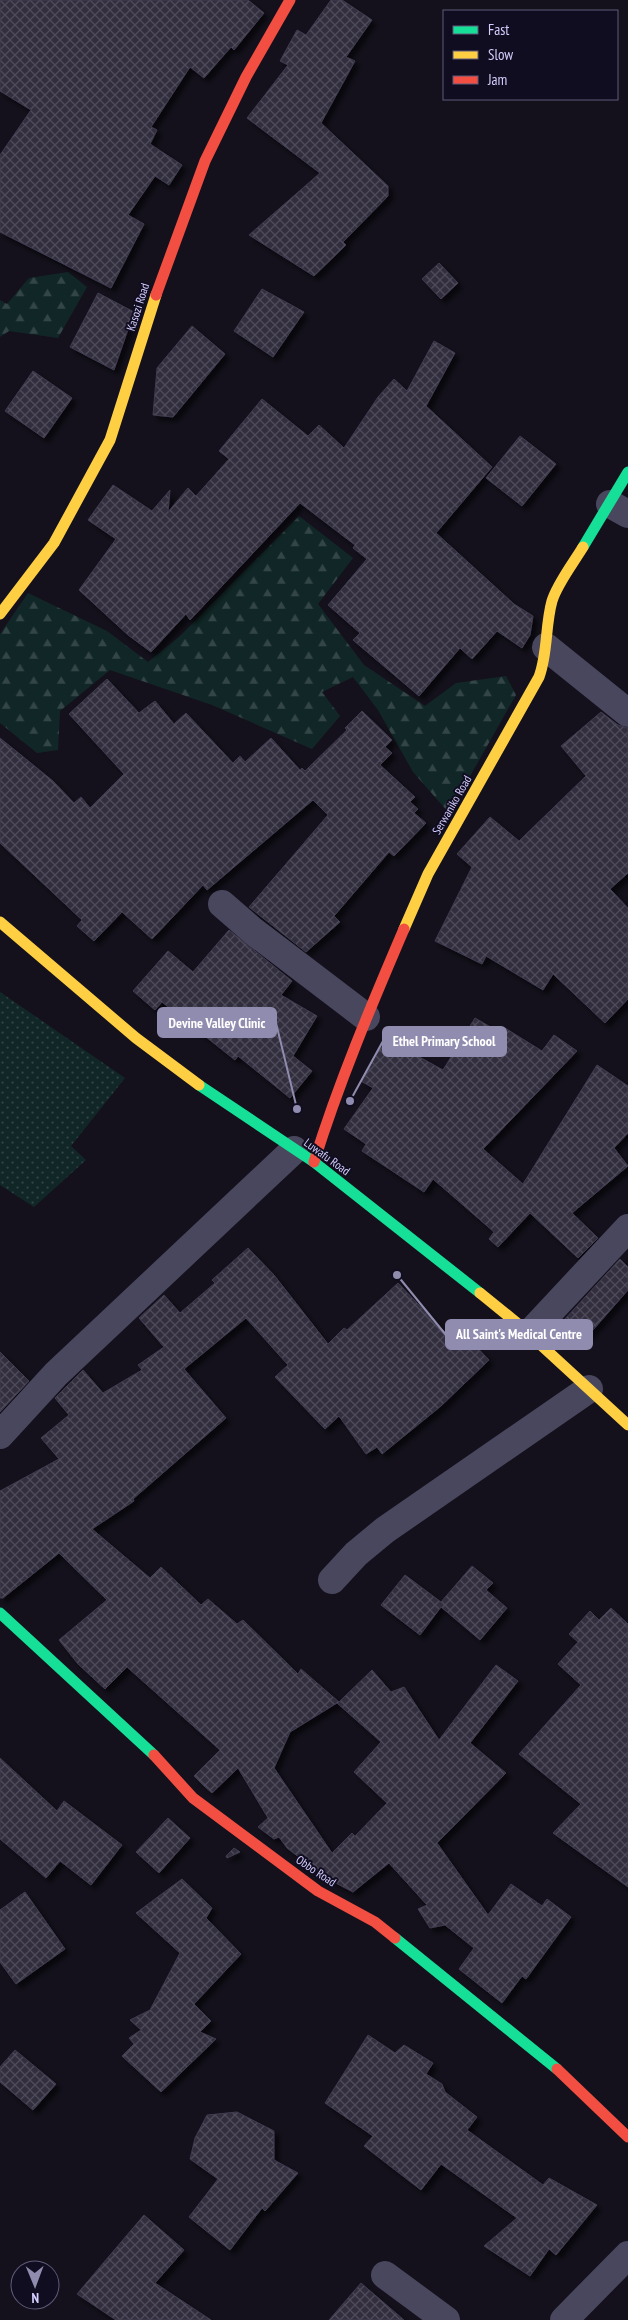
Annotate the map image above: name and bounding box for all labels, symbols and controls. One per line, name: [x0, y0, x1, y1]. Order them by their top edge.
legend: [443, 10, 618, 100]
text: Fast: [488, 20, 509, 39]
text: Slow: [488, 45, 513, 64]
text: Jam: [487, 70, 507, 89]
street label: Kasozi Road: [123, 281, 152, 333]
street label: Serwaniko Road: [429, 772, 475, 837]
callout: Devine Valley Clinic: [158, 1008, 276, 1037]
text: Devine Valley Clinic: [169, 1014, 266, 1032]
callout: Ethel Primary School: [383, 1027, 506, 1056]
text: Ethel Primary School: [393, 1032, 496, 1050]
street label: Luwafu Road: [301, 1135, 353, 1178]
callout: All Saint's Medical Centre: [446, 1320, 592, 1349]
text: All Saint's Medical Centre: [455, 1325, 582, 1343]
street label: Obbo Road: [293, 1852, 339, 1889]
north arrow: [10, 2260, 60, 2310]
text: N: [31, 2289, 39, 2307]

